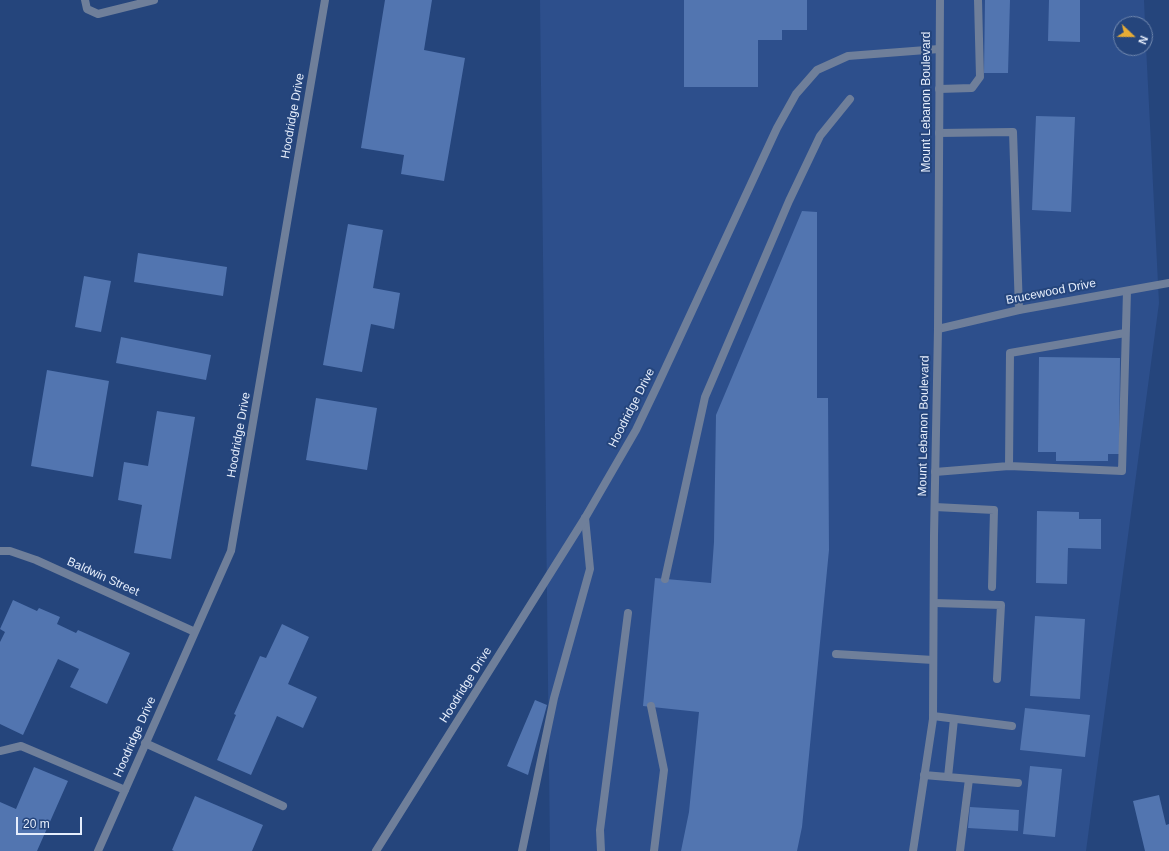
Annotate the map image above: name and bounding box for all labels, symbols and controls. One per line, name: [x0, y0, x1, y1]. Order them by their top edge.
north arrow: [1113, 16, 1153, 56]
street label: Mount Lebanon Boulevard: [920, 32, 934, 172]
text: N: [1136, 34, 1150, 46]
street label: Hoodridge Drive: [278, 72, 308, 160]
street label: Brucewood Drive: [1005, 276, 1097, 308]
street label: Mount Lebanon Boulevard: [916, 355, 932, 497]
street label: Hoodridge Drive: [606, 366, 658, 450]
street label: Hoodridge Drive: [224, 391, 254, 479]
street label: Baldwin Street: [65, 555, 141, 599]
street label: Hoodridge Drive: [437, 644, 495, 726]
street label: Hoodridge Drive: [111, 694, 159, 780]
scale bar: [18, 809, 84, 835]
text: 20 m: [23, 817, 50, 831]

